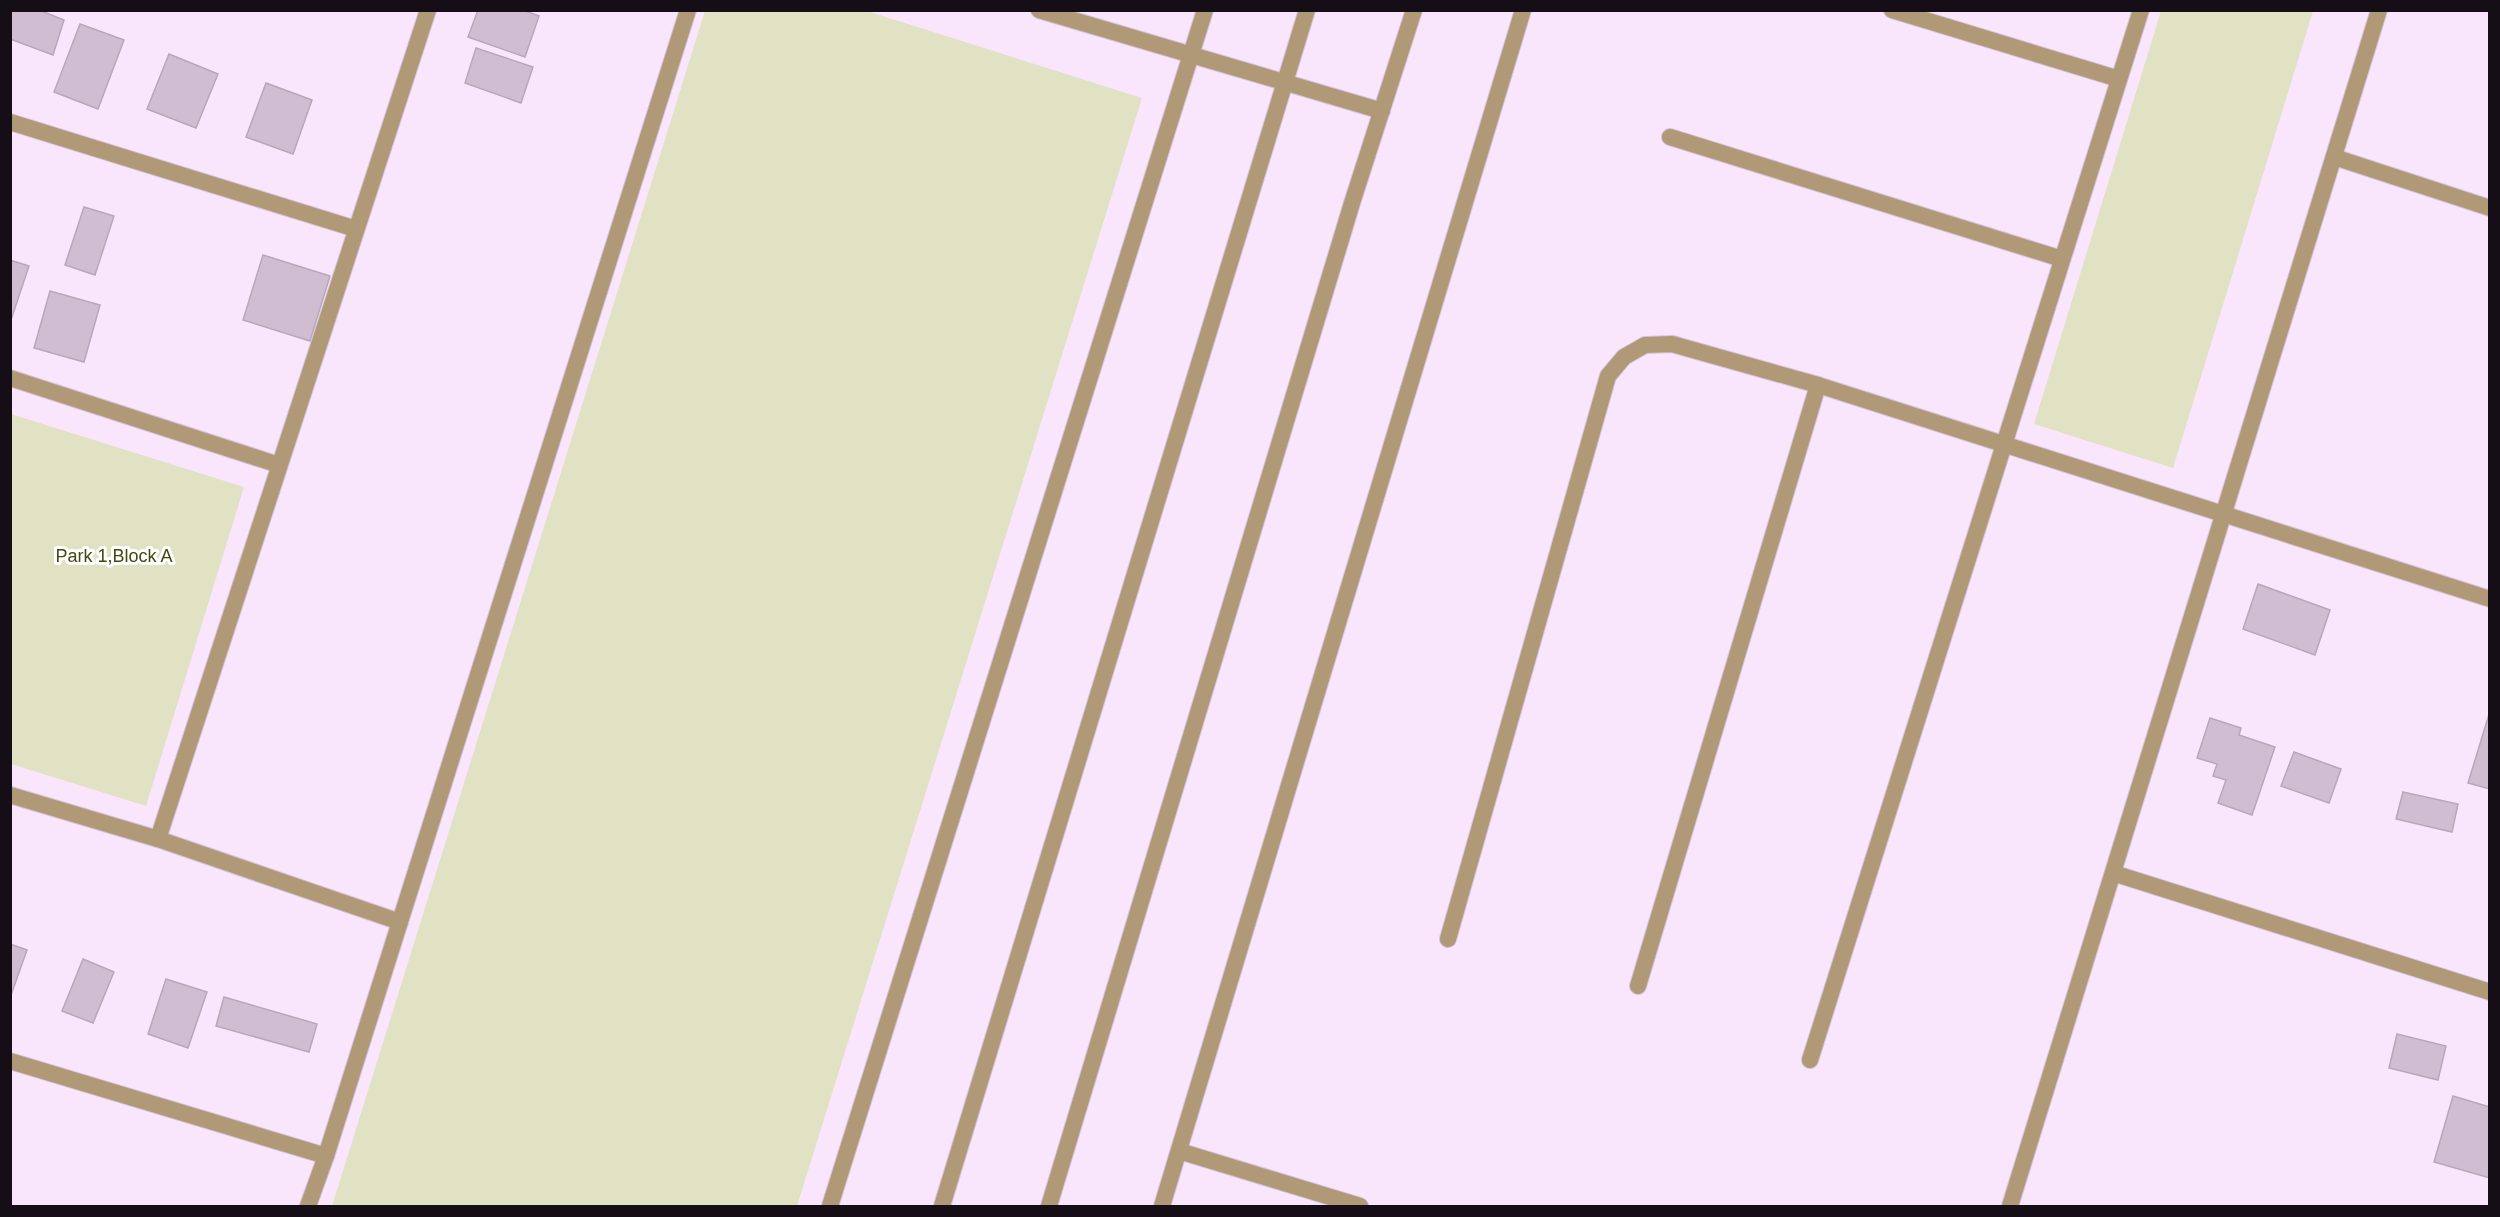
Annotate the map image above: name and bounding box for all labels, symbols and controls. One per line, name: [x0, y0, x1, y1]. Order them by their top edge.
park label: Park 1,Block A: [55, 546, 173, 566]

